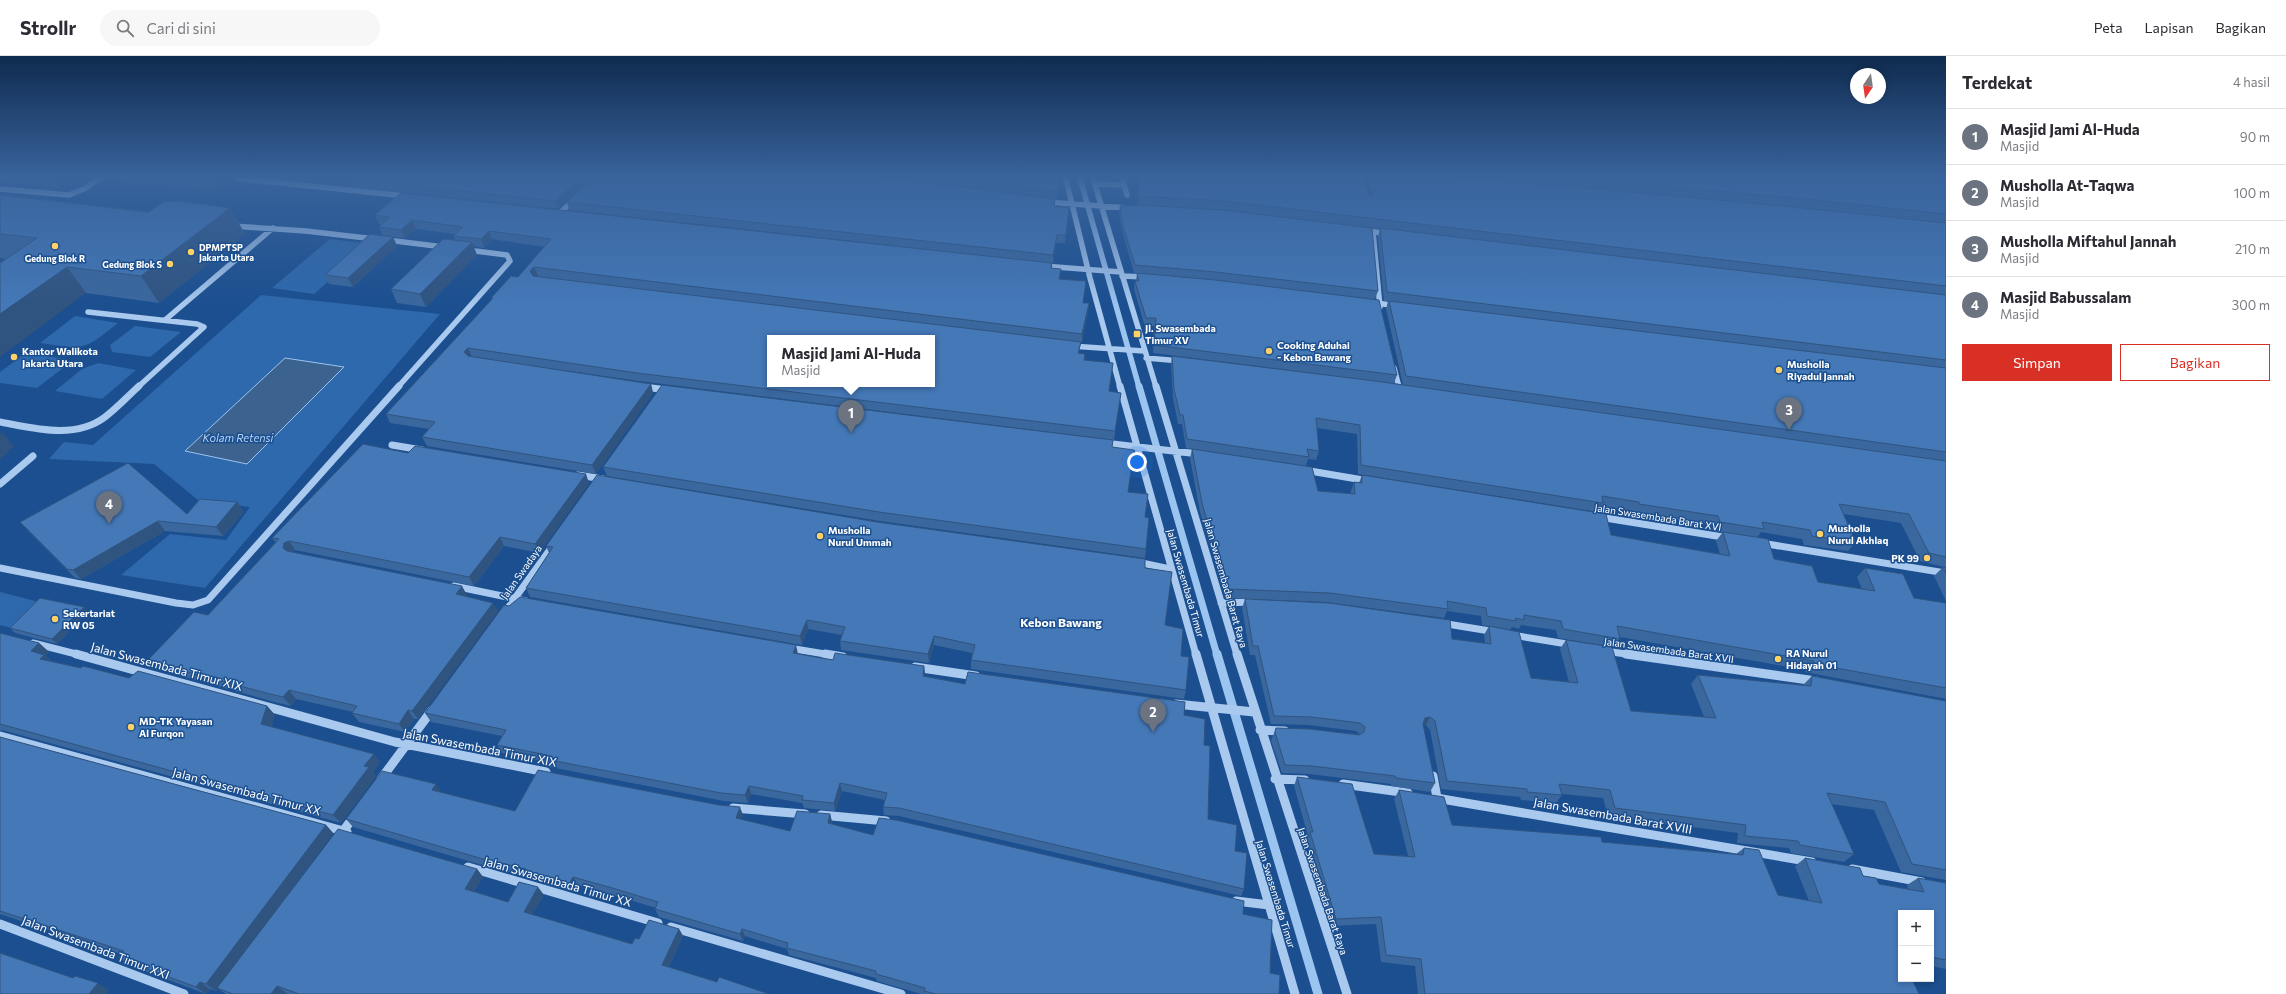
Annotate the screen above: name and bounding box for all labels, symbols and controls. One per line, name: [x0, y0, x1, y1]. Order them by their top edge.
search box: [100, 10, 380, 46]
text: Strollr: [20, 16, 76, 39]
icon: search: [114, 17, 136, 39]
text: Cari di sini: [146, 19, 216, 37]
text: Peta: [2094, 19, 2123, 36]
text: Lapisan: [2145, 19, 2194, 36]
text: Bagikan: [2216, 19, 2266, 36]
north arrow: [1850, 68, 1886, 104]
text: Terdekat: [1962, 72, 2032, 93]
text: 4 hasil: [2233, 74, 2270, 90]
text: Masjid Jami Al-Huda: [2000, 120, 2140, 138]
text: 1: [1972, 129, 1978, 145]
text: 90 m: [2240, 129, 2270, 145]
text: Masjid: [2000, 138, 2039, 154]
text: Musholla At-Taqwa: [2000, 176, 2134, 194]
text: 2: [1971, 185, 1979, 201]
text: 100 m: [2234, 185, 2270, 201]
text: Masjid: [2000, 194, 2039, 210]
text: Musholla Miftahul Jannah: [2000, 232, 2176, 250]
marker: Gedung Blok R: [50, 241, 60, 251]
text: 3: [1971, 241, 1979, 257]
text: 210 m: [2235, 241, 2270, 257]
place label: DPMPTSP Jakarta Utara: [199, 242, 254, 263]
marker: DPMPTSP Jakarta Utara: [186, 247, 196, 257]
text: Masjid: [2000, 250, 2039, 266]
place label: Gedung Blok R: [25, 253, 86, 264]
place label: Gedung Blok S: [102, 259, 163, 270]
marker: Gedung Blok S: [165, 259, 175, 269]
text: Masjid Babussalam: [2000, 288, 2131, 306]
text: 4: [1971, 297, 1979, 313]
text: 300 m: [2232, 297, 2270, 313]
text: Masjid: [2000, 306, 2039, 322]
place label: Jl. Swasembada Timur XV: [1145, 322, 1216, 346]
marker: Jl. Swasembada Timur XV: [1132, 329, 1142, 339]
popup: [767, 335, 935, 387]
place label: Cooking Aduhai - Kebon Bawang: [1277, 339, 1352, 363]
text: Masjid Jami Al-Huda: [781, 344, 921, 362]
button: Simpan: [1962, 344, 2112, 381]
button: Bagikan: [2120, 344, 2270, 381]
place label: Kantor Walikota Jakarta Utara: [22, 345, 98, 369]
marker: Cooking Aduhai - Kebon Bawang: [1264, 346, 1274, 356]
marker: Kantor Walikota Jakarta Utara: [9, 352, 19, 362]
place label: Musholla Riyadul Jannah: [1787, 358, 1855, 382]
text: Masjid: [781, 362, 820, 378]
marker: Musholla Riyadul Jannah: [1774, 365, 1784, 375]
pin: 3: [1776, 397, 1802, 430]
pin: 1: [838, 400, 864, 433]
water label: Kolam Retensi: [203, 431, 275, 444]
your location: [1127, 452, 1147, 472]
pin: 4: [96, 491, 122, 524]
street label: Jalan Swasembada Barat XVI: [1594, 501, 1722, 533]
street label: Jalan Swasembada Barat Raya: [1202, 517, 1250, 649]
place label: Musholla Nurul Akhlaq: [1828, 522, 1888, 546]
place label: Musholla Nurul Ummah: [828, 524, 892, 548]
street label: Jalan Swasembada Timur: [1165, 527, 1207, 639]
marker: Musholla Nurul Akhlaq: [1815, 529, 1825, 539]
marker: Musholla Nurul Ummah: [815, 531, 825, 541]
street label: Jalan Swadaya: [498, 543, 544, 601]
place label: PK 99: [1891, 552, 1919, 564]
marker: PK 99: [1922, 553, 1932, 563]
place label: Sekertariat RW 05: [63, 607, 115, 631]
marker: Sekertariat RW 05: [50, 614, 60, 624]
district label: Kebon Bawang: [1020, 615, 1102, 629]
street label: Jalan Swasembada Barat XVII: [1603, 635, 1735, 665]
street label: Jalan Swasembada Timur XIX: [89, 639, 244, 694]
place label: RA Nurul Hidayah 01: [1786, 647, 1837, 671]
marker: RA Nurul Hidayah 01: [1773, 654, 1783, 664]
pin: 2: [1140, 699, 1166, 732]
place label: MD-TK Yayasan Al Furqon: [139, 715, 213, 739]
marker: MD-TK Yayasan Al Furqon: [126, 722, 136, 732]
street label: Jalan Swasembada Timur XIX: [402, 725, 558, 770]
street label: Jalan Swasembada Timur XX: [171, 764, 323, 819]
street label: Jalan Swasembada Barat XVIII: [1533, 794, 1693, 837]
street label: Jalan Swasembada Barat Raya: [1296, 826, 1350, 956]
street label: Jalan Swasembada Timur: [1254, 839, 1298, 949]
street label: Jalan Swasembada Timur XX: [482, 853, 634, 910]
map controls: [1898, 910, 1934, 982]
button: +: [1898, 910, 1934, 946]
street label: Jalan Swasembada Timur XXI: [20, 912, 172, 983]
button: −: [1898, 946, 1934, 982]

